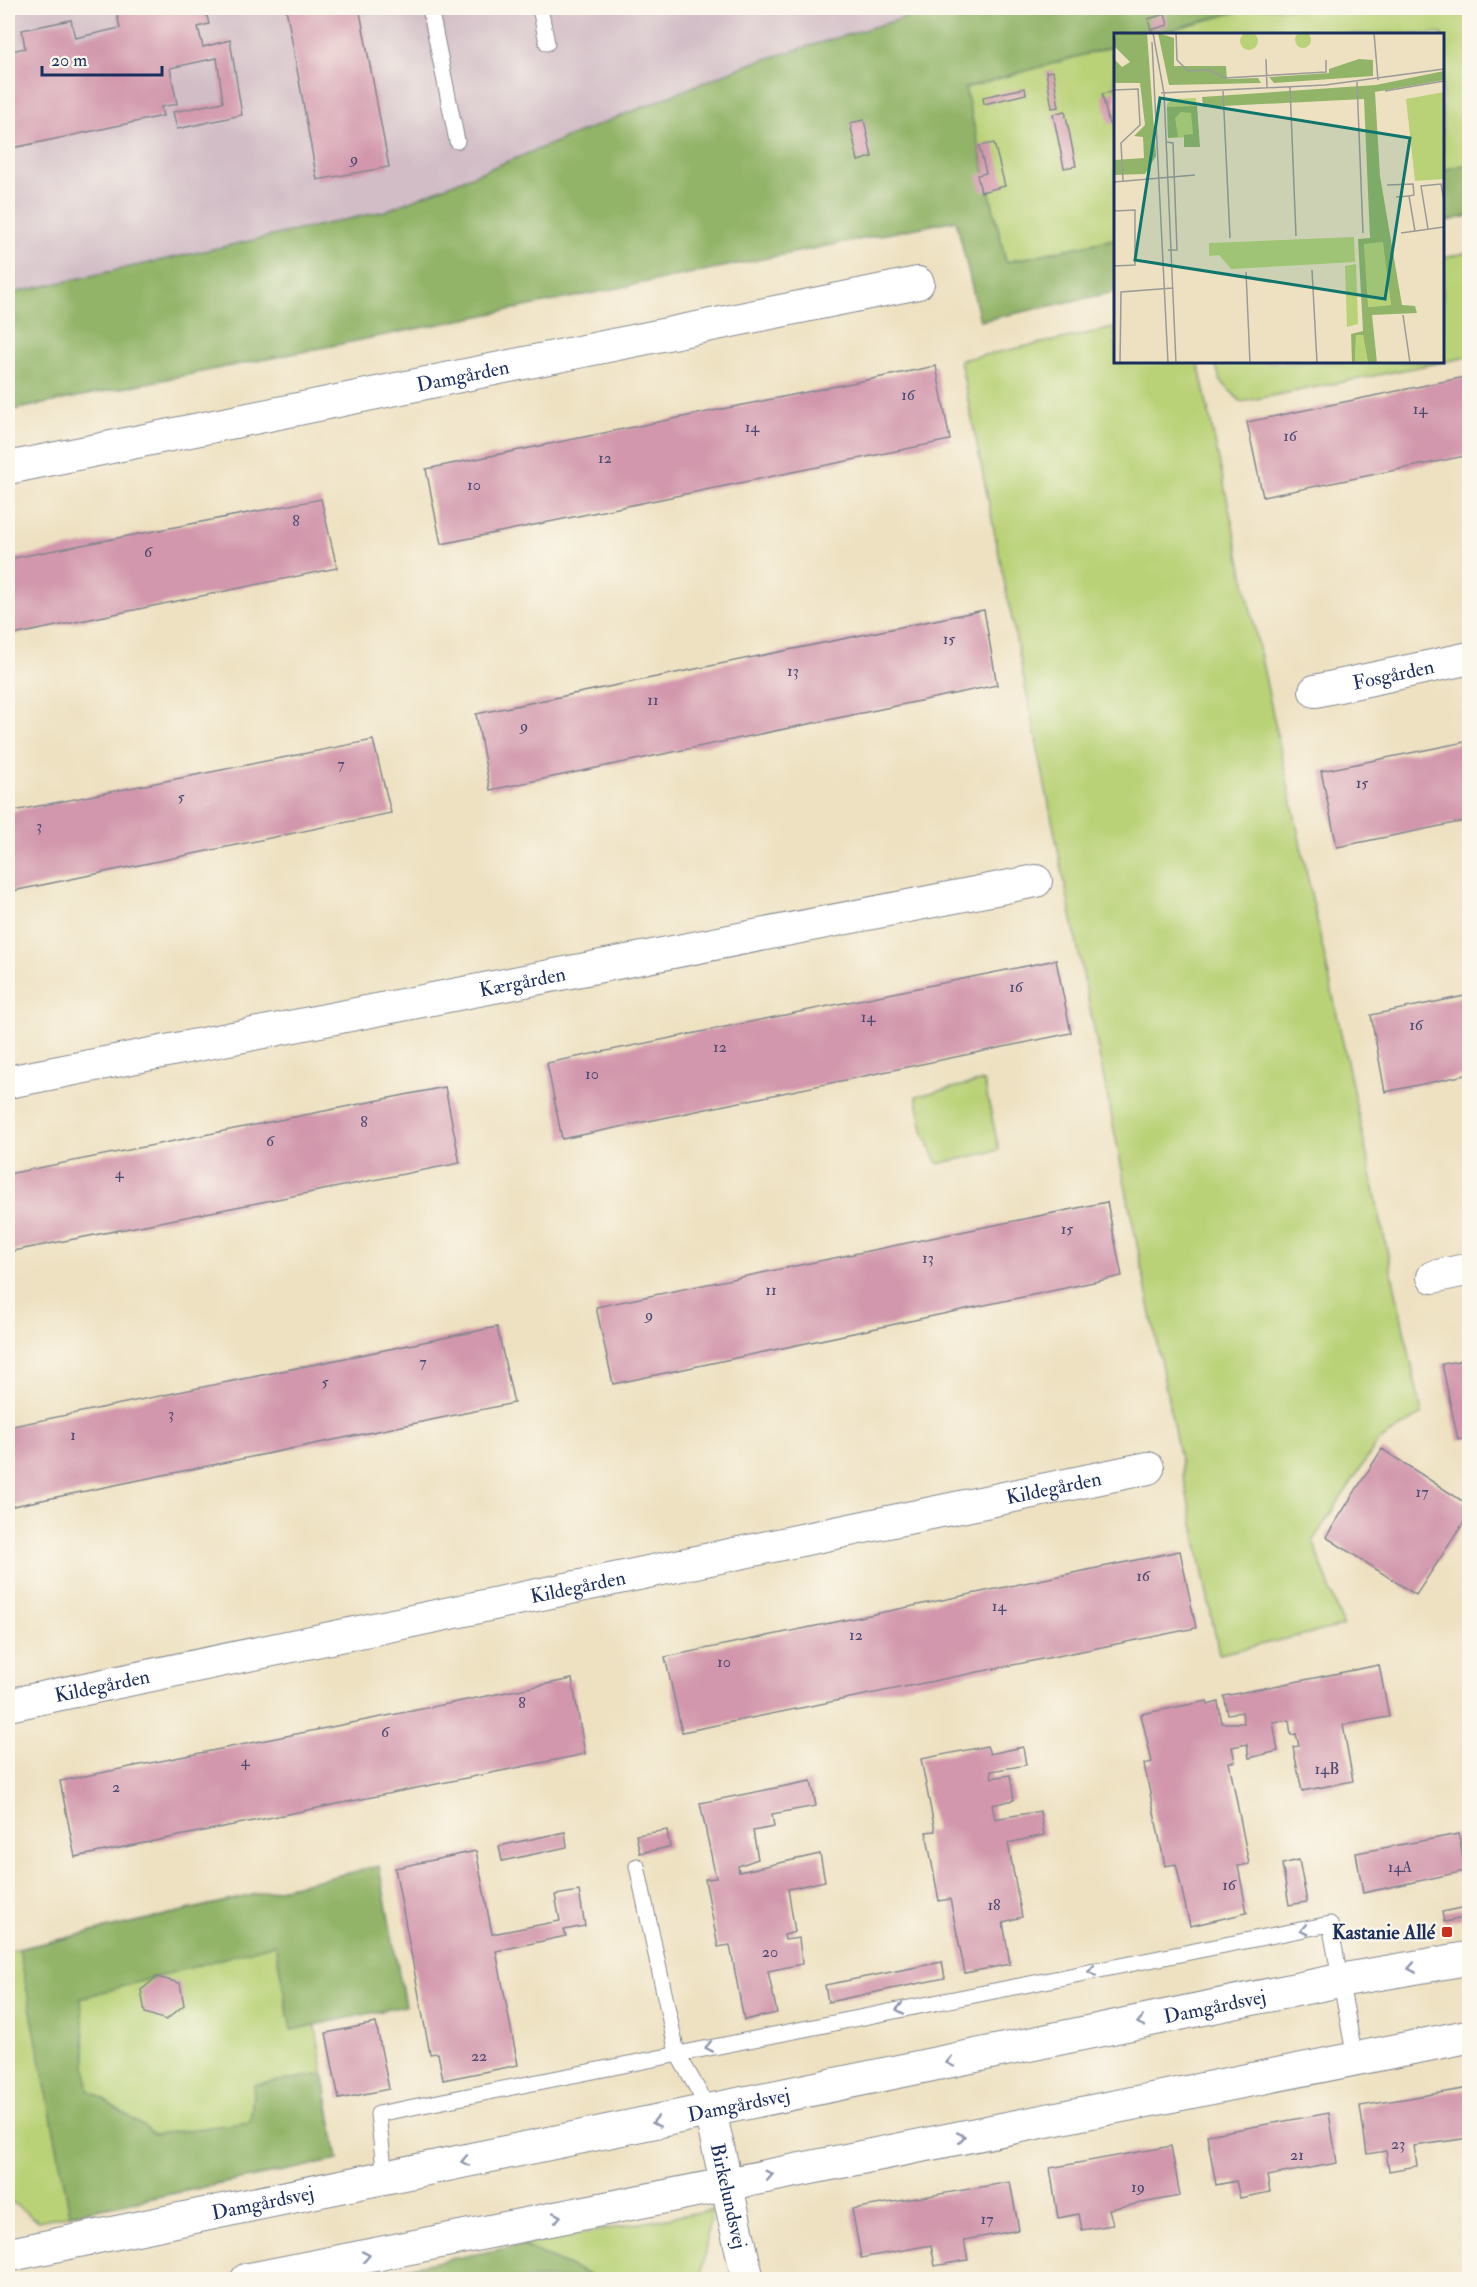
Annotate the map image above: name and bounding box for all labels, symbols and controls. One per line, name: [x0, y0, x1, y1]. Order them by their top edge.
inset map: [1114, 33, 1444, 363]
scale bar: [42, 39, 162, 77]
text: 20 m: [51, 49, 87, 72]
house number: 9: [349, 149, 358, 169]
street label: Damgården: [414, 354, 511, 397]
house number: 16: [901, 385, 916, 405]
house number: 14: [1413, 399, 1429, 419]
house number: 14: [745, 417, 761, 437]
house number: 16: [1283, 426, 1298, 446]
house number: 12: [598, 448, 612, 468]
house number: 10: [467, 475, 481, 495]
house number: 8: [292, 511, 300, 531]
house number: 6: [144, 542, 153, 562]
house number: 15: [943, 629, 955, 649]
street label: Fosgården: [1350, 654, 1436, 695]
house number: 13: [787, 661, 799, 681]
house number: 11: [647, 690, 659, 710]
house number: 9: [519, 716, 528, 736]
house number: 7: [337, 754, 345, 774]
house number: 15: [1356, 773, 1368, 793]
house number: 5: [177, 787, 185, 807]
house number: 3: [36, 816, 42, 836]
street label: Kærgården: [477, 961, 568, 1002]
house number: 16: [1009, 977, 1024, 997]
house number: 14: [861, 1007, 877, 1027]
house number: 16: [1409, 1015, 1424, 1035]
house number: 12: [713, 1037, 727, 1057]
house number: 10: [585, 1064, 599, 1084]
house number: 8: [360, 1112, 368, 1132]
house number: 6: [266, 1131, 275, 1151]
house number: 4: [115, 1163, 125, 1183]
house number: 15: [1061, 1219, 1073, 1239]
house number: 13: [922, 1248, 934, 1268]
house number: 11: [765, 1280, 777, 1300]
house number: 9: [644, 1305, 653, 1325]
house number: 7: [419, 1352, 427, 1372]
house number: 5: [321, 1372, 329, 1392]
house number: 3: [168, 1404, 174, 1424]
house number: 1: [70, 1425, 76, 1445]
street label: Kildegården: [1004, 1466, 1103, 1510]
house number: 17: [1415, 1482, 1429, 1502]
street label: Kildegården: [528, 1564, 628, 1609]
house number: 16: [1136, 1566, 1151, 1586]
house number: 14: [992, 1596, 1008, 1616]
house number: 12: [849, 1625, 863, 1645]
house number: 10: [717, 1652, 731, 1672]
street label: Kildegården: [52, 1663, 152, 1708]
house number: 8: [518, 1693, 526, 1713]
house number: 6: [381, 1722, 390, 1742]
house number: 4: [241, 1751, 251, 1771]
house number: 14B: [1315, 1759, 1339, 1779]
house number: 2: [112, 1777, 120, 1797]
house number: 14A: [1388, 1857, 1412, 1877]
house number: 16: [1222, 1875, 1237, 1895]
house number: 18: [987, 1895, 1001, 1915]
place label: Kastanie Allé: [1332, 1920, 1436, 1945]
one-way arrow: [1299, 1923, 1309, 1936]
marker: Kastanie Allé: [1440, 1925, 1454, 1939]
house number: 20: [762, 1942, 778, 1962]
one-way arrow: [1407, 1961, 1417, 1974]
one-way arrow: [1087, 1964, 1097, 1977]
street label: Damgårdsvej: [1161, 1984, 1268, 2029]
one-way arrow: [896, 2002, 906, 2015]
one-way arrow: [1136, 2015, 1146, 2028]
one-way arrow: [704, 2040, 714, 2053]
house number: 22: [471, 2046, 487, 2066]
one-way arrow: [945, 2055, 955, 2068]
street label: Damgårdsvej: [685, 2082, 792, 2127]
one-way arrow: [651, 2115, 661, 2128]
one-way arrow: [955, 2131, 965, 2144]
house number: 23: [1391, 2134, 1405, 2154]
street label: Birkelundsvej: [705, 2141, 753, 2251]
house number: 21: [1290, 2145, 1304, 2165]
one-way arrow: [460, 2154, 470, 2167]
one-way arrow: [764, 2169, 774, 2182]
house number: 19: [1131, 2177, 1145, 2197]
street label: Damgårdsvej: [209, 2180, 316, 2225]
house number: 17: [980, 2209, 994, 2229]
one-way arrow: [552, 2211, 562, 2224]
one-way arrow: [361, 2250, 371, 2263]

